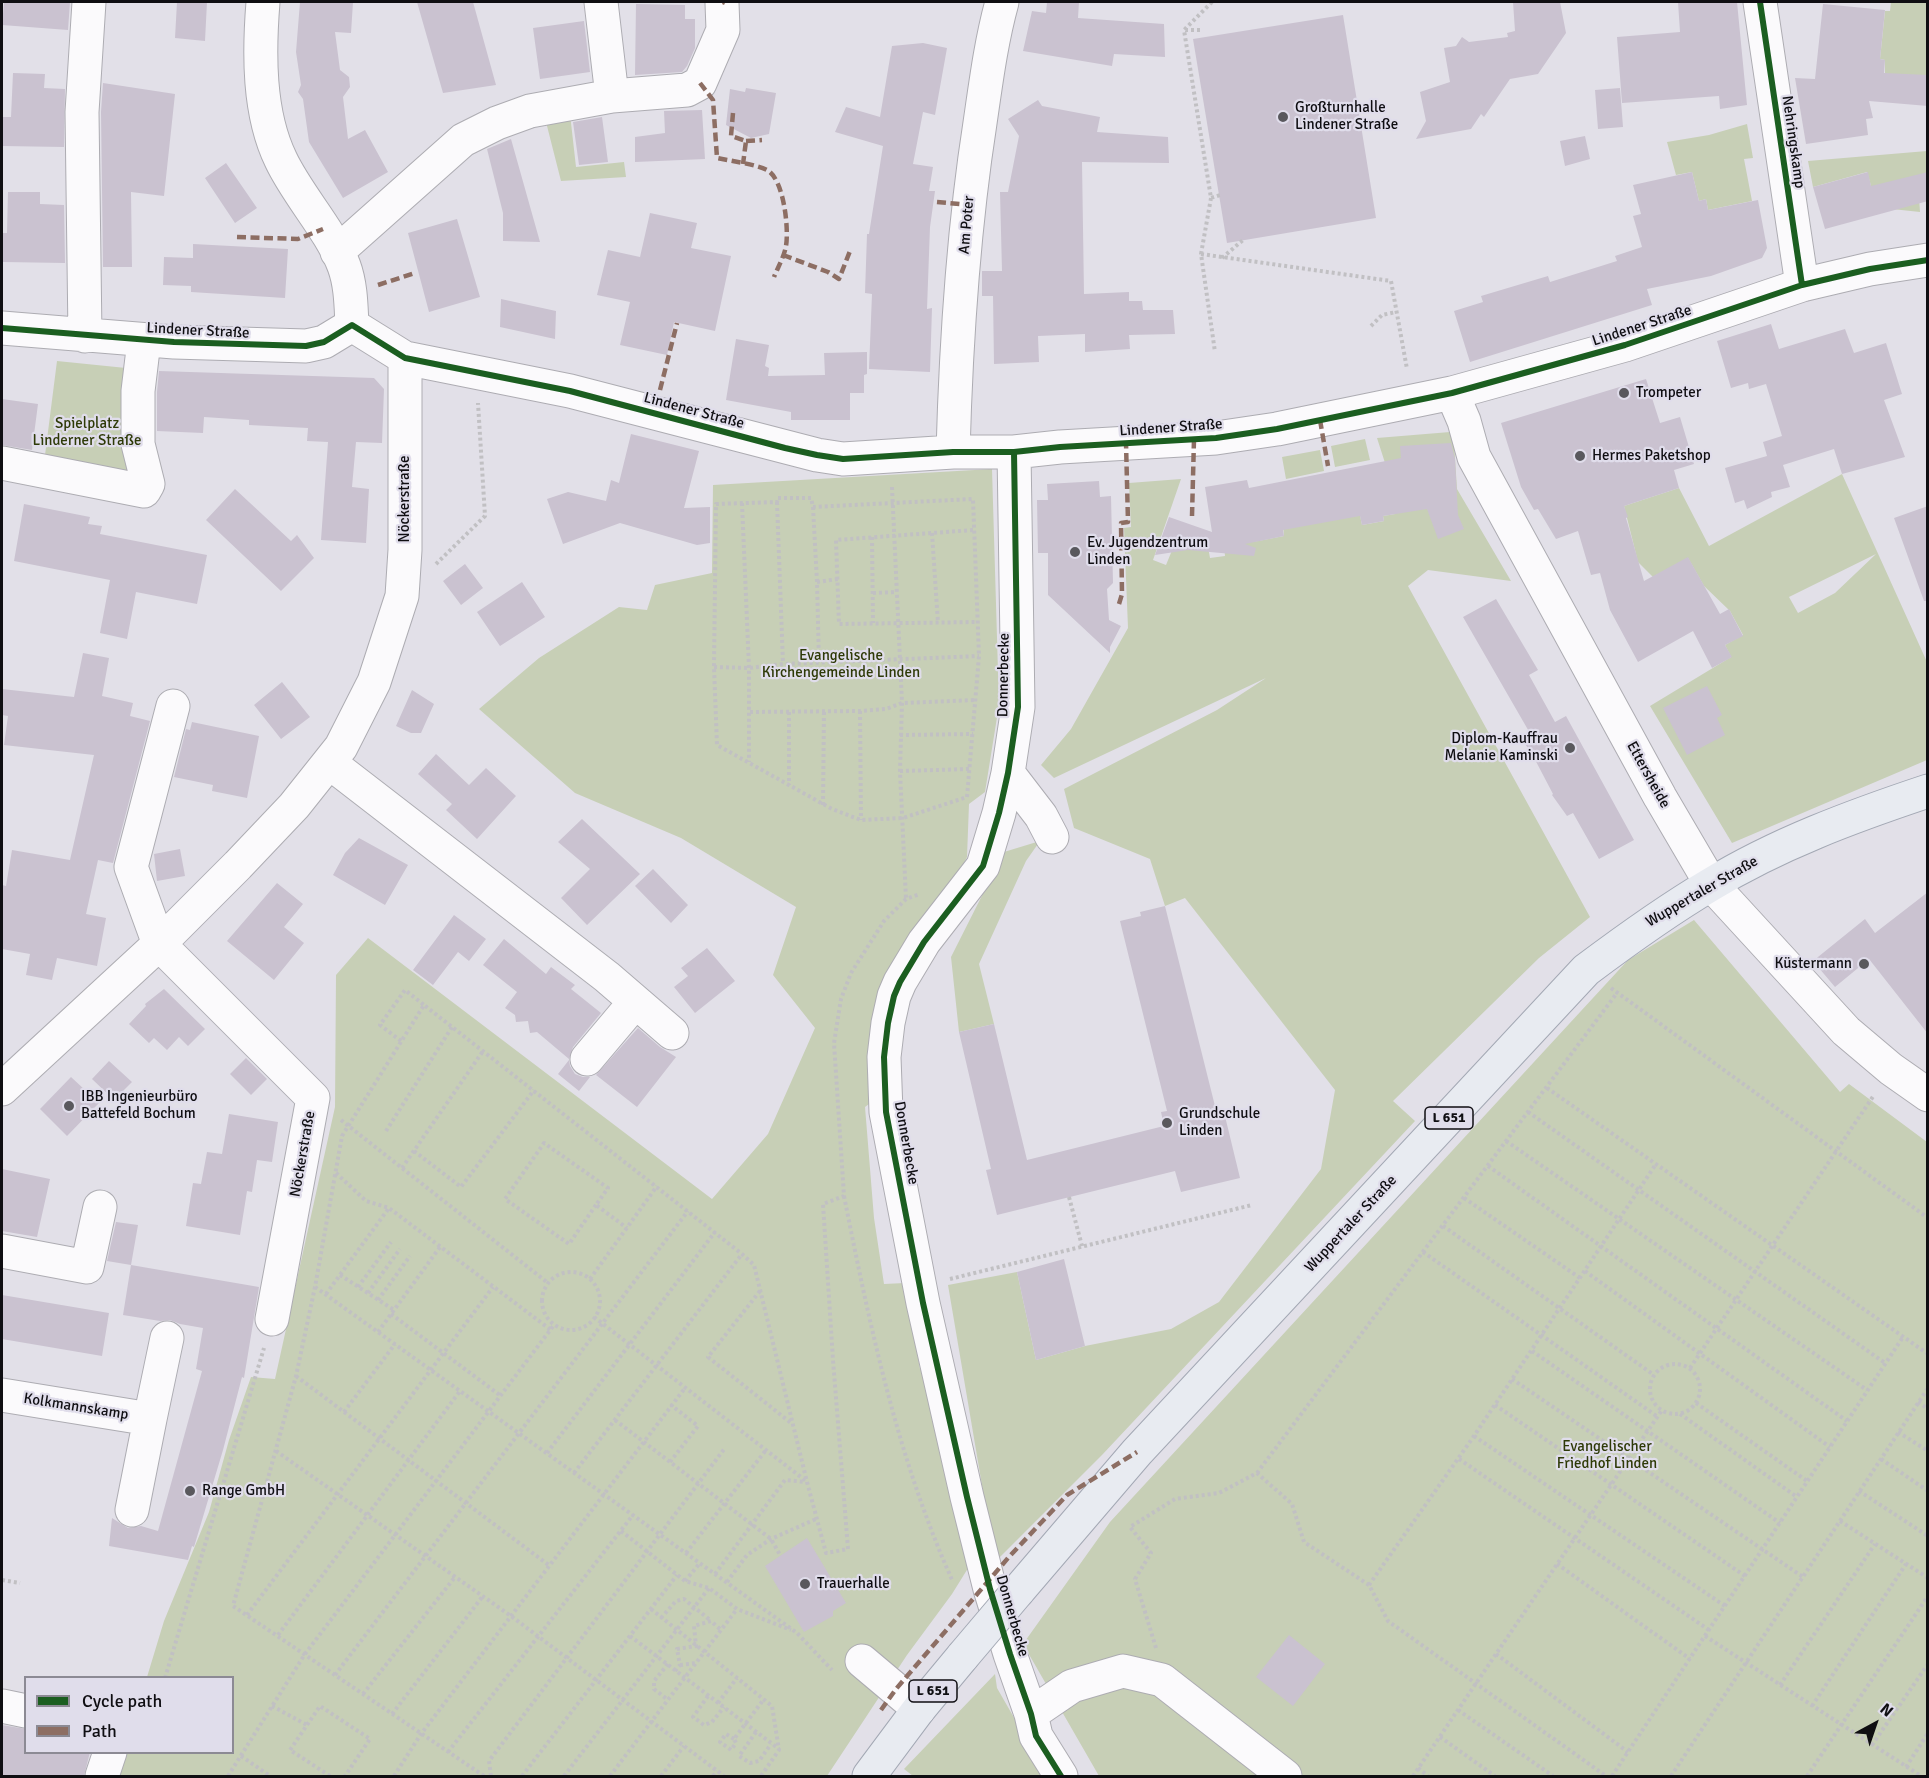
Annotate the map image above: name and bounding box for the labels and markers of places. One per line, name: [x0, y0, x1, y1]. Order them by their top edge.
place label: Großturnhalle Lindener Straße: [1295, 99, 1398, 134]
marker: Großturnhalle Lindener Straße: [1276, 110, 1290, 124]
place label: Trompeter: [1636, 384, 1701, 402]
marker: Trompeter: [1617, 386, 1631, 400]
place label: Hermes Paketshop: [1592, 447, 1711, 465]
marker: Hermes Paketshop: [1573, 449, 1587, 463]
place label: Ev. Jugendzentrum Linden: [1087, 534, 1208, 569]
marker: Ev. Jugendzentrum Linden: [1068, 545, 1082, 559]
place label: Diplom-Kauffrau Melanie Kaminski: [1444, 730, 1558, 765]
marker: Diplom-Kauffrau Melanie Kaminski: [1563, 741, 1577, 755]
place label: Küstermann: [1775, 955, 1852, 973]
marker: Küstermann: [1857, 957, 1871, 971]
place label: IBB Ingenieurbüro Battefeld Bochum: [81, 1088, 197, 1123]
marker: IBB Ingenieurbüro Battefeld Bochum: [62, 1099, 76, 1113]
place label: Grundschule Linden: [1179, 1105, 1260, 1140]
marker: Grundschule Linden: [1160, 1116, 1174, 1130]
place label: Range GmbH: [202, 1482, 285, 1500]
marker: Range GmbH: [183, 1484, 197, 1498]
place label: Trauerhalle: [817, 1575, 890, 1593]
marker: Trauerhalle: [798, 1577, 812, 1591]

